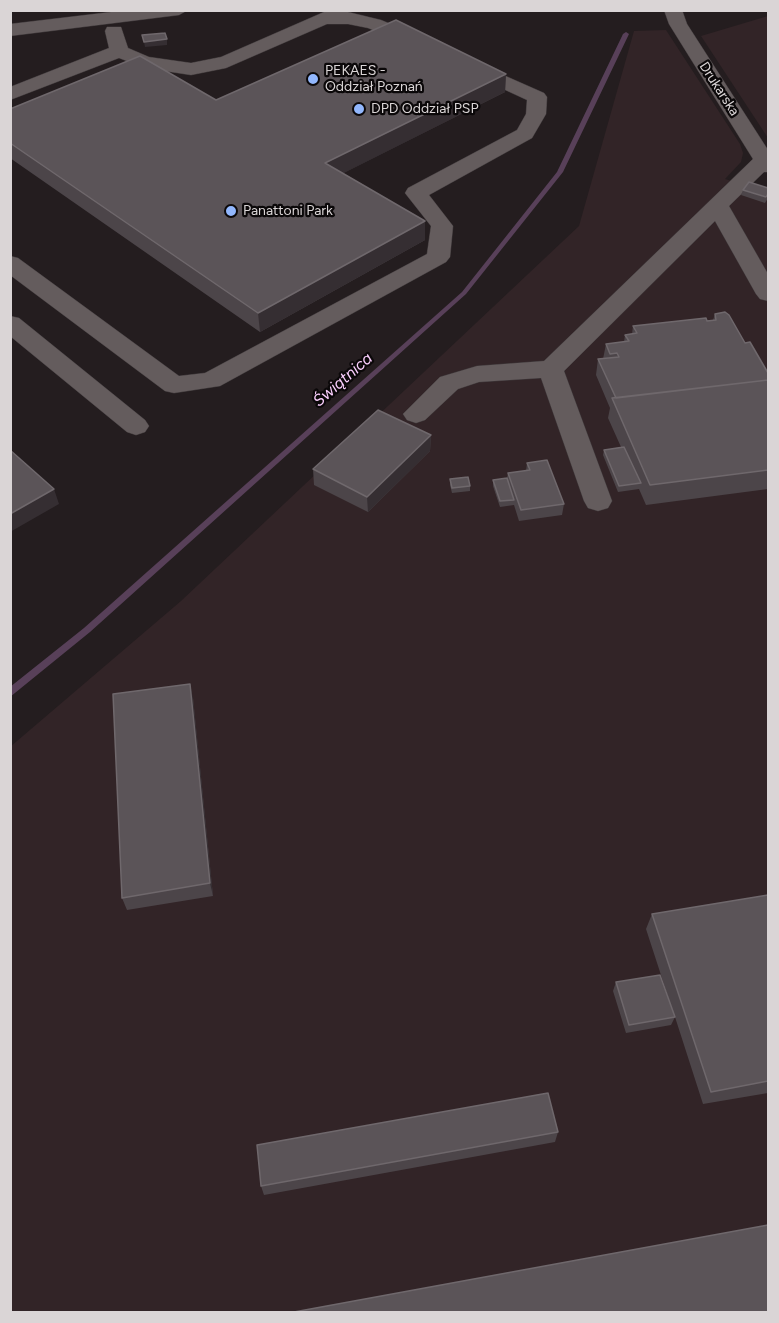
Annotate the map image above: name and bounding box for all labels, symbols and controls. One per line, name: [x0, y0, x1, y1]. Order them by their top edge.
street label: Drukarska: [695, 59, 743, 119]
place label: PEKAES - Oddział Poznań: [325, 63, 423, 96]
marker: PEKAES - Oddział Poznań: [306, 72, 320, 86]
place label: DPD Oddział PSP: [371, 101, 479, 117]
marker: DPD Oddział PSP: [352, 102, 366, 116]
place label: Panattoni Park: [243, 203, 333, 219]
marker: Panattoni Park: [224, 204, 238, 218]
water label: Świątnica: [309, 349, 377, 411]

